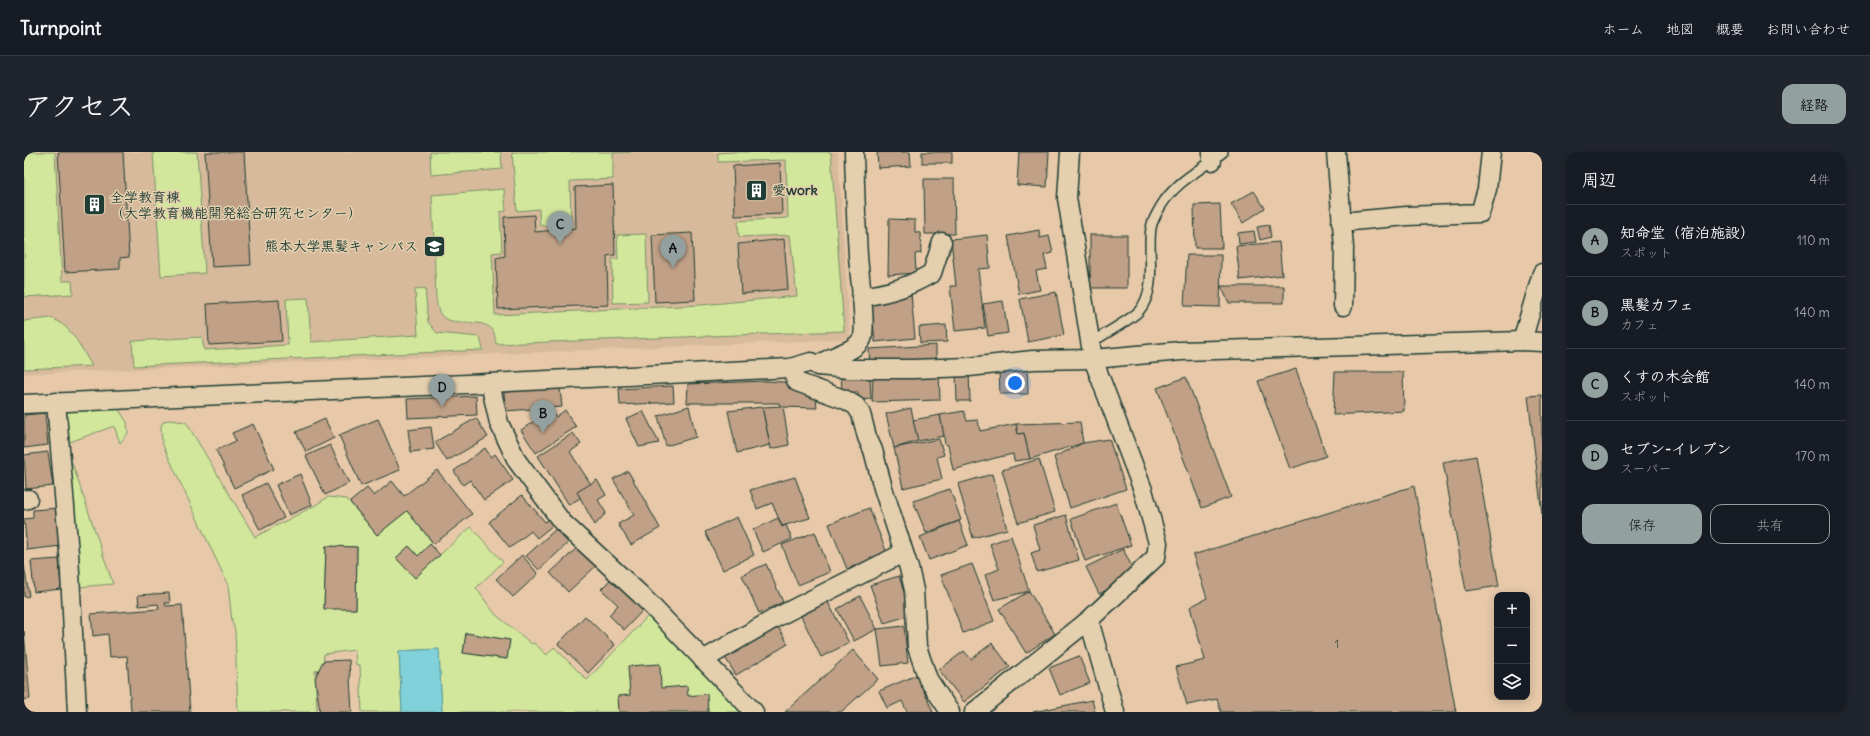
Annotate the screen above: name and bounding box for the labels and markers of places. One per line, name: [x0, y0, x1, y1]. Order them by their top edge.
building icon: 愛work: [744, 177, 770, 203]
place label: 愛work: [772, 181, 818, 199]
place label: 全学教育棟 （大学教育機能開発総合研究センター）: [110, 188, 362, 222]
building icon: 全学教育棟 （大学教育機能開発総合研究センター）: [81, 192, 107, 218]
pin: C: [547, 211, 573, 244]
school or university icon: 熊本大学黒髪キャンパス: [421, 233, 447, 259]
pin: A: [660, 235, 686, 268]
place label: 熊本大学黒髪キャンパス: [265, 237, 418, 255]
pin: D: [429, 374, 455, 407]
pin: B: [530, 400, 556, 433]

